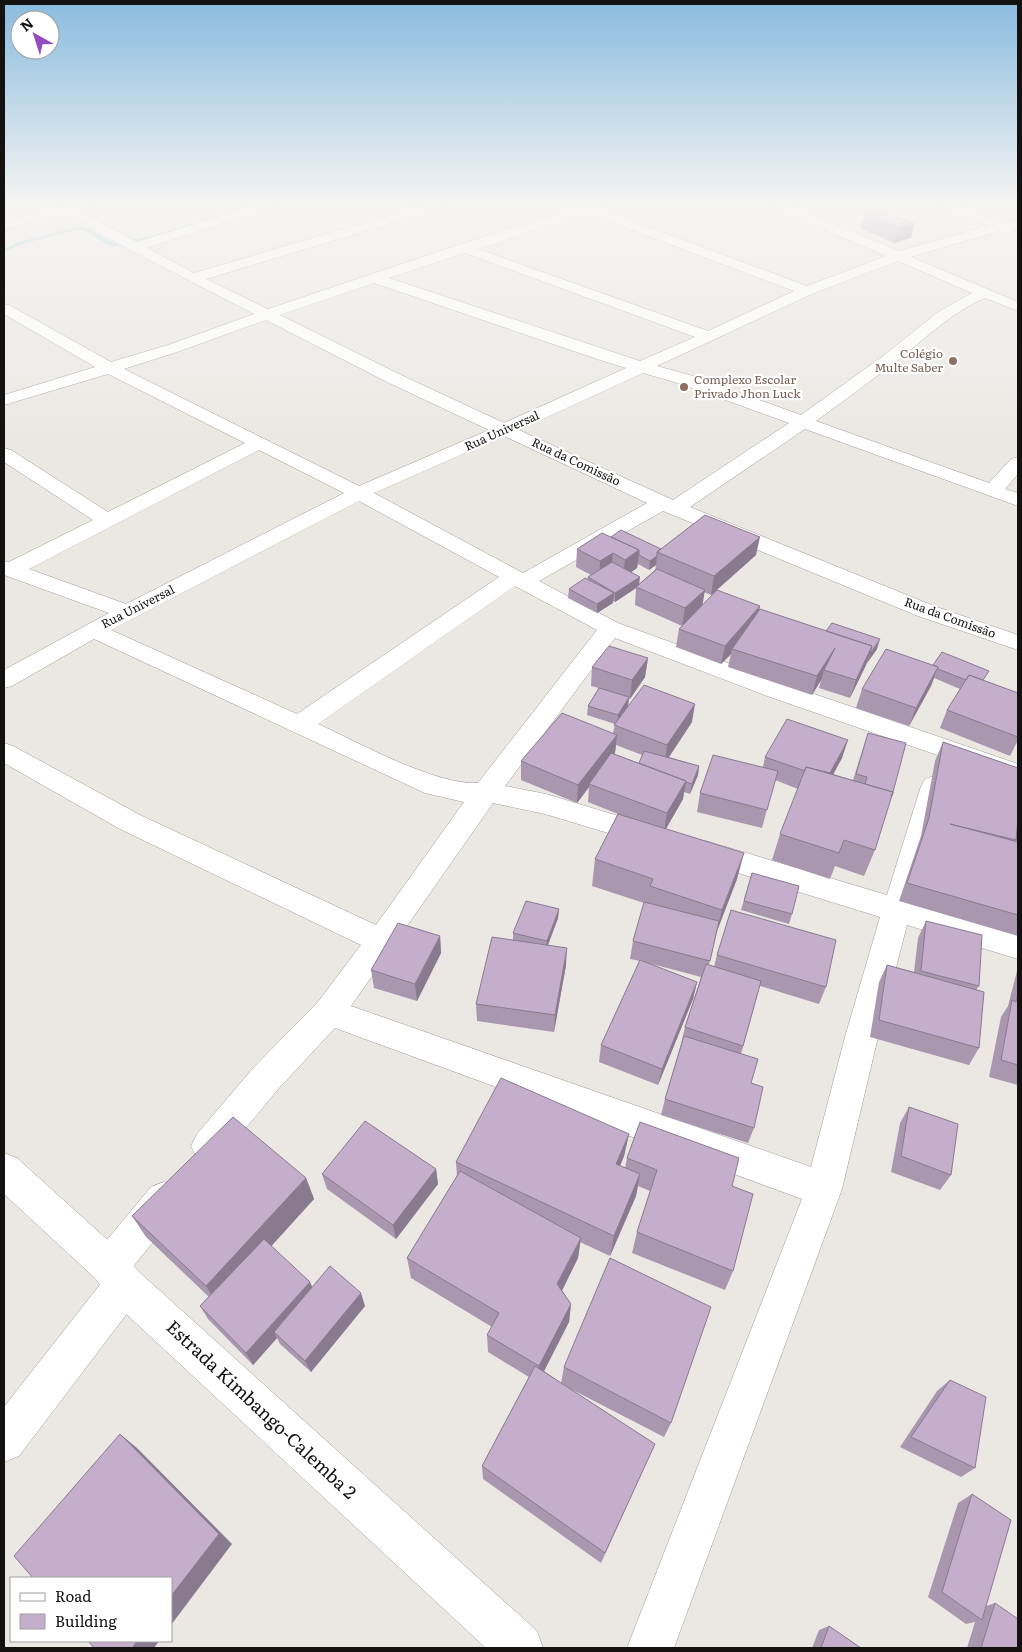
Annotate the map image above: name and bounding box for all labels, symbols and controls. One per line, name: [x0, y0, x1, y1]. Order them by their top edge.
north arrow: [10, 10, 60, 60]
text: N: [15, 12, 37, 36]
place label: Colégio Multe Saber: [874, 344, 943, 376]
marker: Colégio Multe Saber: [947, 355, 959, 367]
place label: Complexo Escolar Privado Jhon Luck: [694, 370, 801, 402]
marker: Complexo Escolar Privado Jhon Luck: [678, 381, 690, 393]
street label: Rua Universal: [461, 406, 542, 455]
street label: Rua da Comissão: [529, 433, 624, 490]
street label: Rua Universal: [98, 580, 177, 632]
street label: Rua da Comissão: [902, 592, 999, 642]
street label: Estrada Kimbango-Calemba 2: [161, 1313, 363, 1505]
legend: [10, 1577, 172, 1642]
text: Road: [55, 1584, 91, 1607]
text: Building: [55, 1609, 117, 1632]

